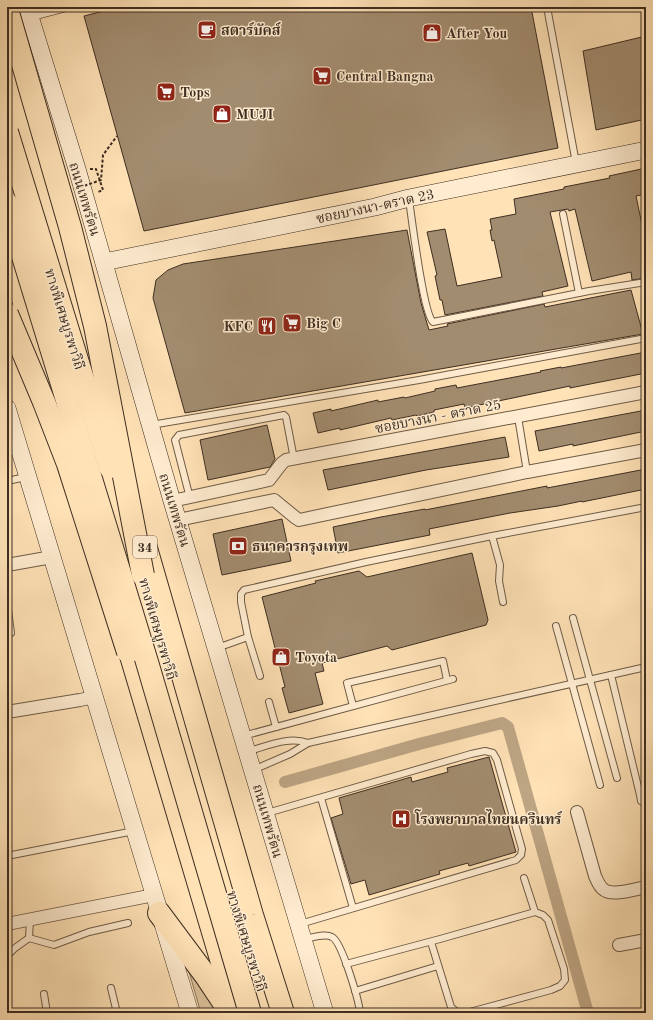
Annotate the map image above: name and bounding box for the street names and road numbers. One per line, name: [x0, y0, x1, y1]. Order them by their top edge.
street label: ถนนเทพรัตน: [66, 161, 103, 238]
street label: ซอยบางนา-ตราด 23: [315, 188, 435, 226]
street label: ทางพิเศษบูรพาวิถี: [41, 267, 87, 372]
street label: ซอยบางนา - ตราด 25: [374, 398, 502, 436]
street label: ถนนเทพรัตน: [156, 472, 193, 549]
road number: 34: [133, 536, 157, 558]
street label: ทางพิเศษบูรพาวิถี: [135, 577, 179, 682]
street label: ถนนเทพรัตน: [250, 782, 285, 860]
street label: ทางพิเศษบูรพาวิถี: [223, 889, 269, 994]

